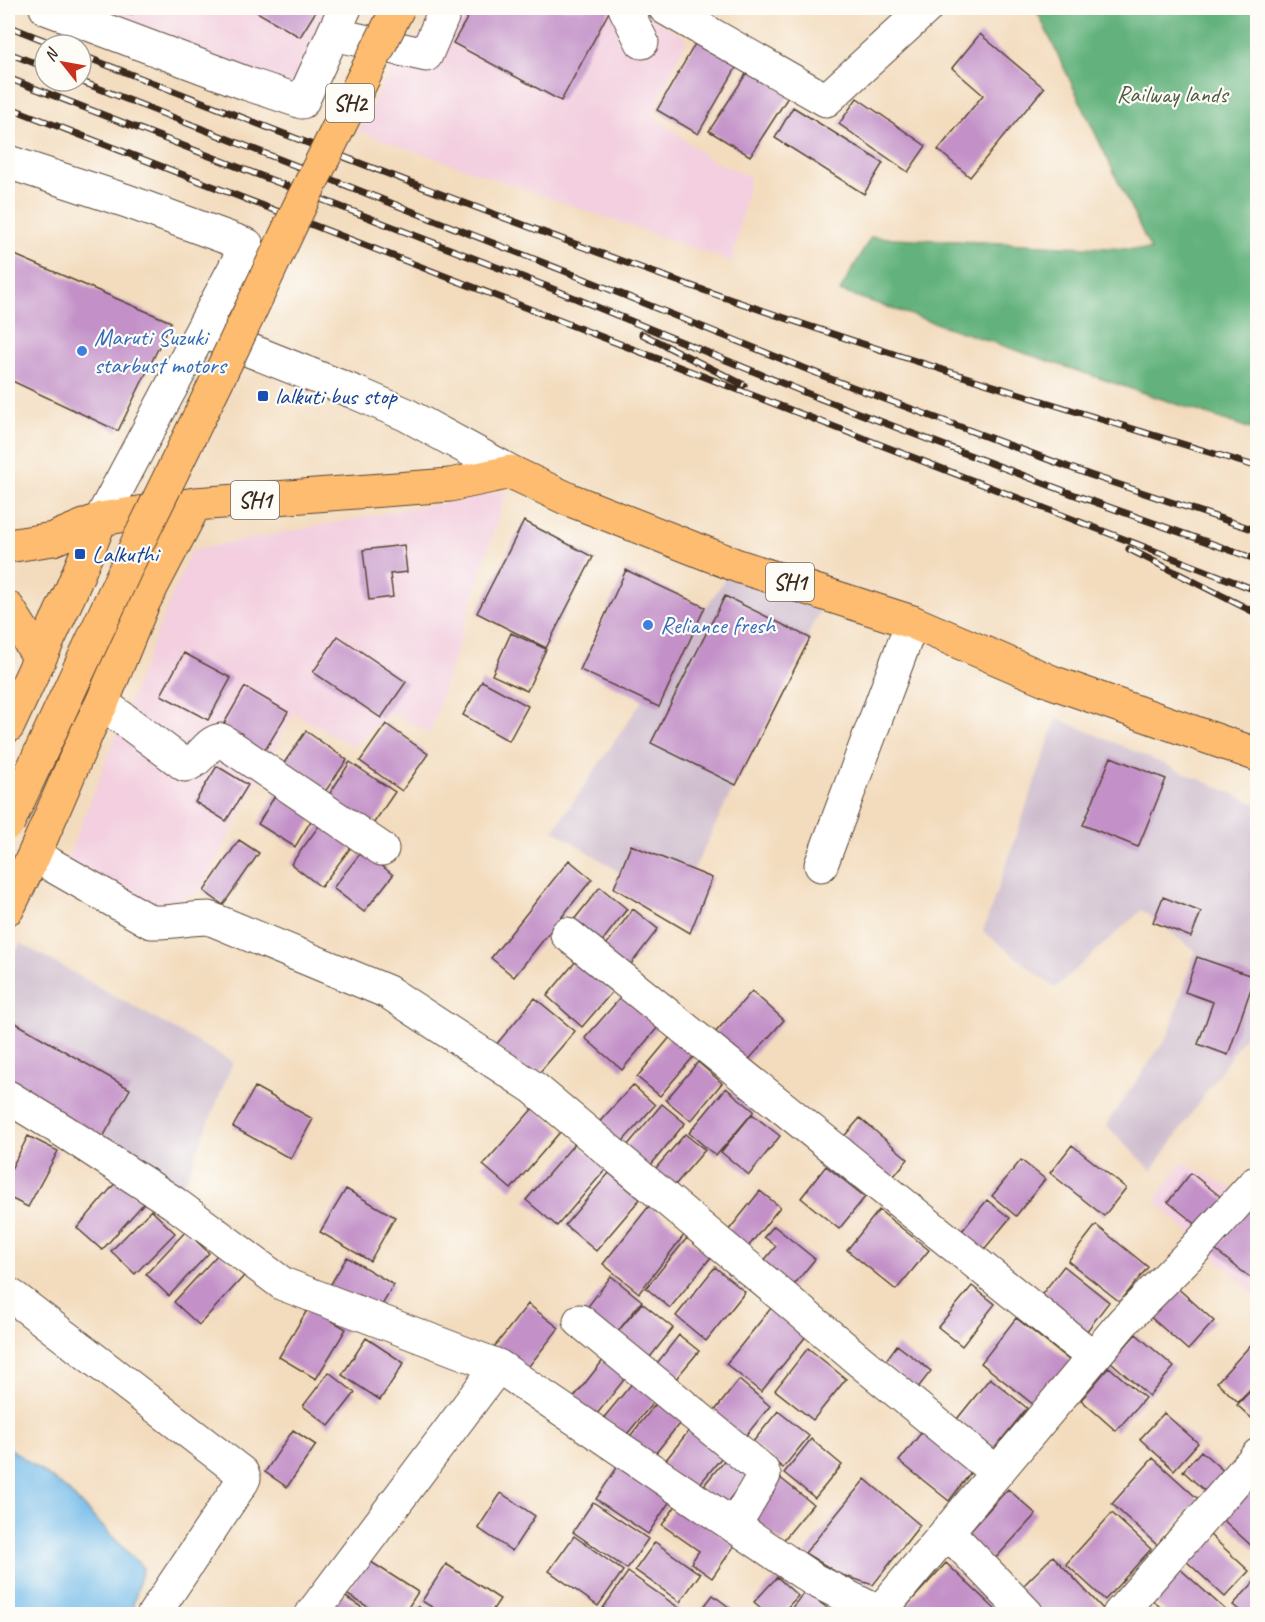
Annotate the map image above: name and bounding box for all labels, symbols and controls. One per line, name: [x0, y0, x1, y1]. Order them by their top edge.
north arrow: [33, 33, 93, 93]
text: N: [40, 44, 64, 65]
park label: Railway lands: [1117, 79, 1230, 109]
road number: SH2: [326, 84, 374, 122]
place label: Maruti Suzuki starbust motors: [94, 322, 228, 380]
marker: Maruti Suzuki starbust motors: [75, 344, 89, 358]
place label: lalkuti bus stop: [275, 381, 398, 411]
marker: lalkuti bus stop: [256, 389, 270, 403]
road number: SH1: [231, 481, 279, 519]
place label: Lalkuthi: [92, 539, 161, 569]
marker: Lalkuthi: [73, 547, 87, 561]
road number: SH1: [766, 563, 814, 601]
place label: Reliance fresh: [660, 610, 777, 640]
marker: Reliance fresh: [641, 618, 655, 632]

